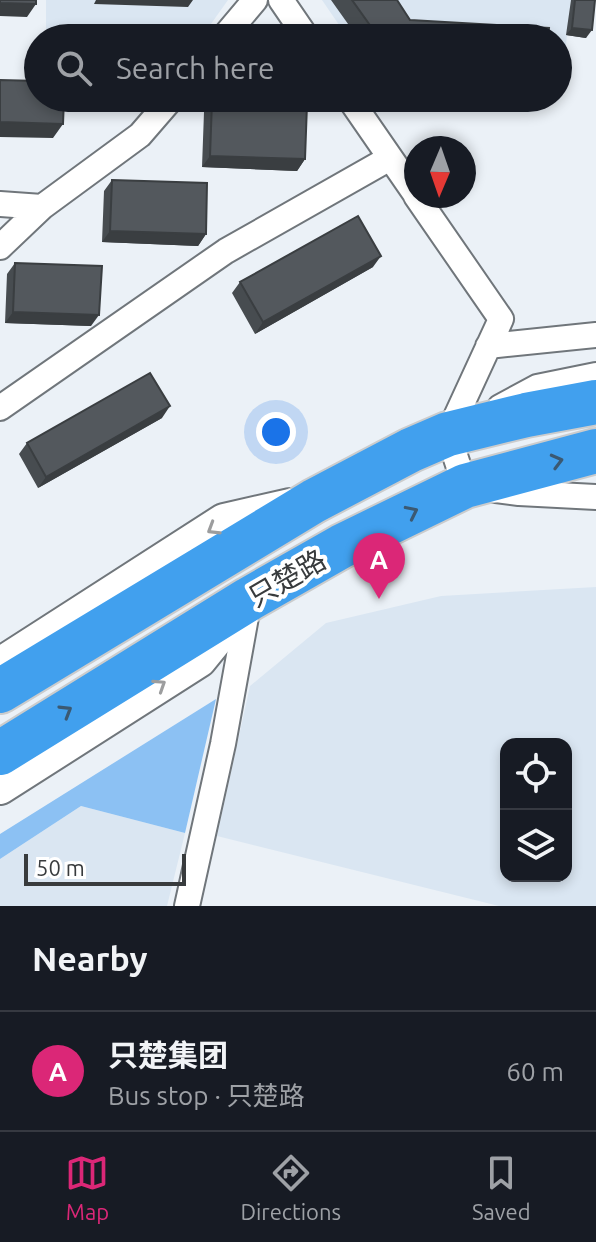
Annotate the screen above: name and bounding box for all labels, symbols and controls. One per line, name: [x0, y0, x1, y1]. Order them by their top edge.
search box: [24, 24, 572, 112]
icon: search: [52, 46, 96, 90]
text: Search here: [116, 51, 275, 85]
north arrow: [404, 136, 476, 208]
your location: [256, 412, 296, 452]
one-way arrow: [550, 454, 564, 470]
one-way arrow: [404, 505, 418, 521]
one-way arrow: [207, 519, 222, 534]
pin: A: [353, 533, 405, 599]
street label: 只楚路: [243, 543, 331, 612]
one-way arrow: [151, 679, 166, 694]
one-way arrow: [57, 706, 72, 721]
map controls: [500, 738, 572, 882]
button: locate: [500, 738, 572, 810]
button: layers: [500, 810, 572, 882]
scale bar: [24, 850, 186, 886]
text: 50 m: [36, 855, 85, 880]
text: Nearby: [32, 939, 147, 977]
text: 只楚集团: [108, 1038, 228, 1072]
text: A: [49, 1057, 67, 1086]
text: 60 m: [506, 1057, 564, 1086]
text: Bus stop · 只楚路: [108, 1081, 305, 1110]
tab: Map: [65, 1151, 109, 1224]
tab: Directions: [240, 1151, 341, 1224]
tab: Saved: [472, 1151, 531, 1224]

